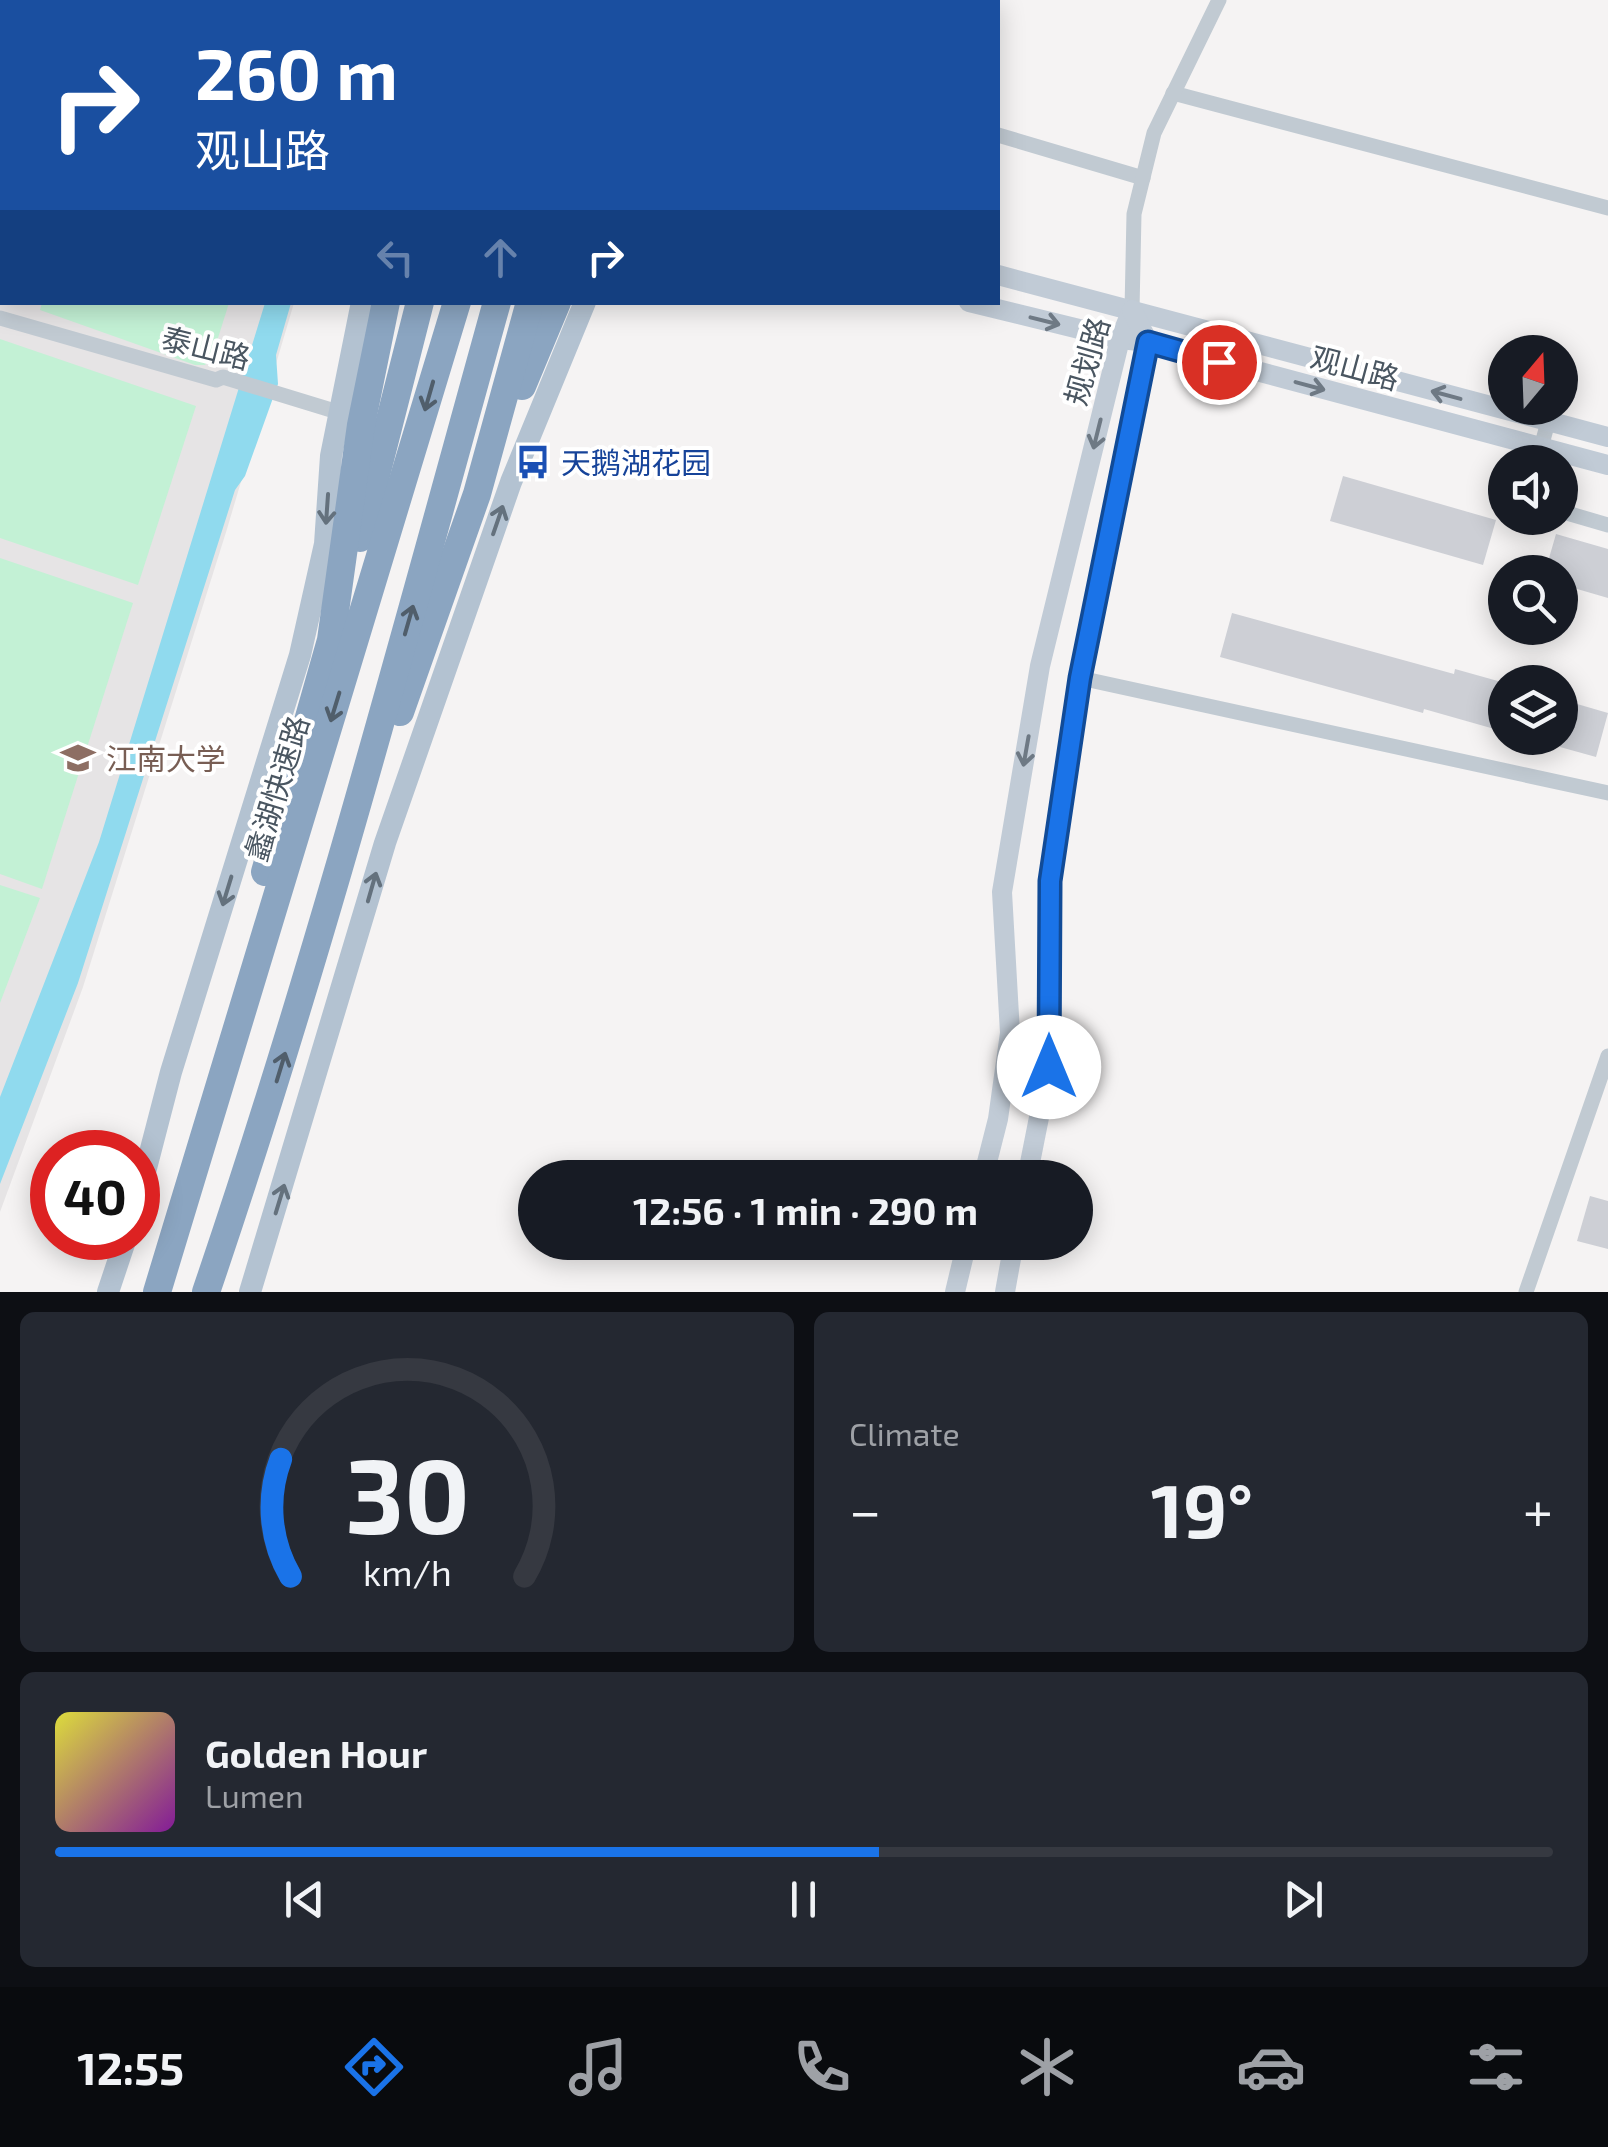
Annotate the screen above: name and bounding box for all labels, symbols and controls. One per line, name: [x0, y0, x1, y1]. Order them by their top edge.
text: 260 m: [195, 30, 398, 114]
icon: right: [30, 40, 160, 170]
text: 观山路: [195, 122, 330, 176]
icon: left: [368, 230, 423, 285]
icon: ahead: [473, 230, 528, 285]
icon: right: [578, 230, 633, 285]
one-way arrow: [1028, 313, 1060, 331]
street label: 规划路: [1056, 313, 1116, 409]
street label: 泰山路: [158, 319, 254, 375]
pin: [1177, 320, 1262, 405]
icon: arrive: [1192, 335, 1247, 390]
north arrow: [1488, 335, 1578, 425]
map controls: [1488, 335, 1578, 755]
street label: 观山路: [1307, 338, 1403, 396]
one-way arrow: [1293, 377, 1325, 396]
one-way arrow: [419, 380, 437, 411]
one-way arrow: [1431, 384, 1462, 403]
one-way arrow: [1087, 417, 1105, 449]
bus stop icon: 天鹅湖花园: [514, 443, 552, 481]
place label: 天鹅湖花园: [561, 444, 711, 480]
button: sound: [1488, 445, 1578, 535]
one-way arrow: [318, 493, 337, 525]
one-way arrow: [491, 504, 509, 536]
button: search: [1488, 555, 1578, 645]
one-way arrow: [400, 605, 419, 636]
button: layers: [1488, 665, 1578, 755]
one-way arrow: [325, 691, 343, 722]
street label: 蠡湖快速路: [237, 711, 315, 865]
one-way arrow: [1016, 734, 1035, 767]
school or university icon: 江南大学: [59, 739, 97, 777]
place label: 江南大学: [106, 740, 226, 776]
one-way arrow: [364, 872, 382, 904]
one-way arrow: [217, 874, 235, 906]
position arrow: [997, 1015, 1101, 1119]
one-way arrow: [273, 1051, 291, 1083]
speed limit sign: 40: [30, 1130, 160, 1260]
one-way arrow: [272, 1184, 290, 1215]
text: 12:56 · 1 min · 290 m: [633, 1187, 978, 1233]
text: Climate: [849, 1414, 960, 1452]
text: 30: [345, 1430, 469, 1555]
text: 19°: [1151, 1463, 1253, 1553]
text: −: [849, 1476, 881, 1542]
text: +: [1523, 1476, 1553, 1542]
text: km/h: [363, 1550, 451, 1593]
text: Golden Hour: [205, 1730, 427, 1776]
text: Lumen: [205, 1776, 304, 1814]
icon: previous: [277, 1872, 332, 1927]
icon: pause: [776, 1872, 831, 1927]
icon: next: [1276, 1872, 1331, 1927]
icon: directions: [339, 2032, 409, 2102]
icon: music: [563, 2032, 633, 2102]
icon: phone: [787, 2032, 857, 2102]
icon: climate: [1012, 2032, 1082, 2102]
icon: car: [1236, 2032, 1306, 2102]
icon: filters: [1461, 2032, 1531, 2102]
text: 12:55: [77, 2040, 184, 2094]

